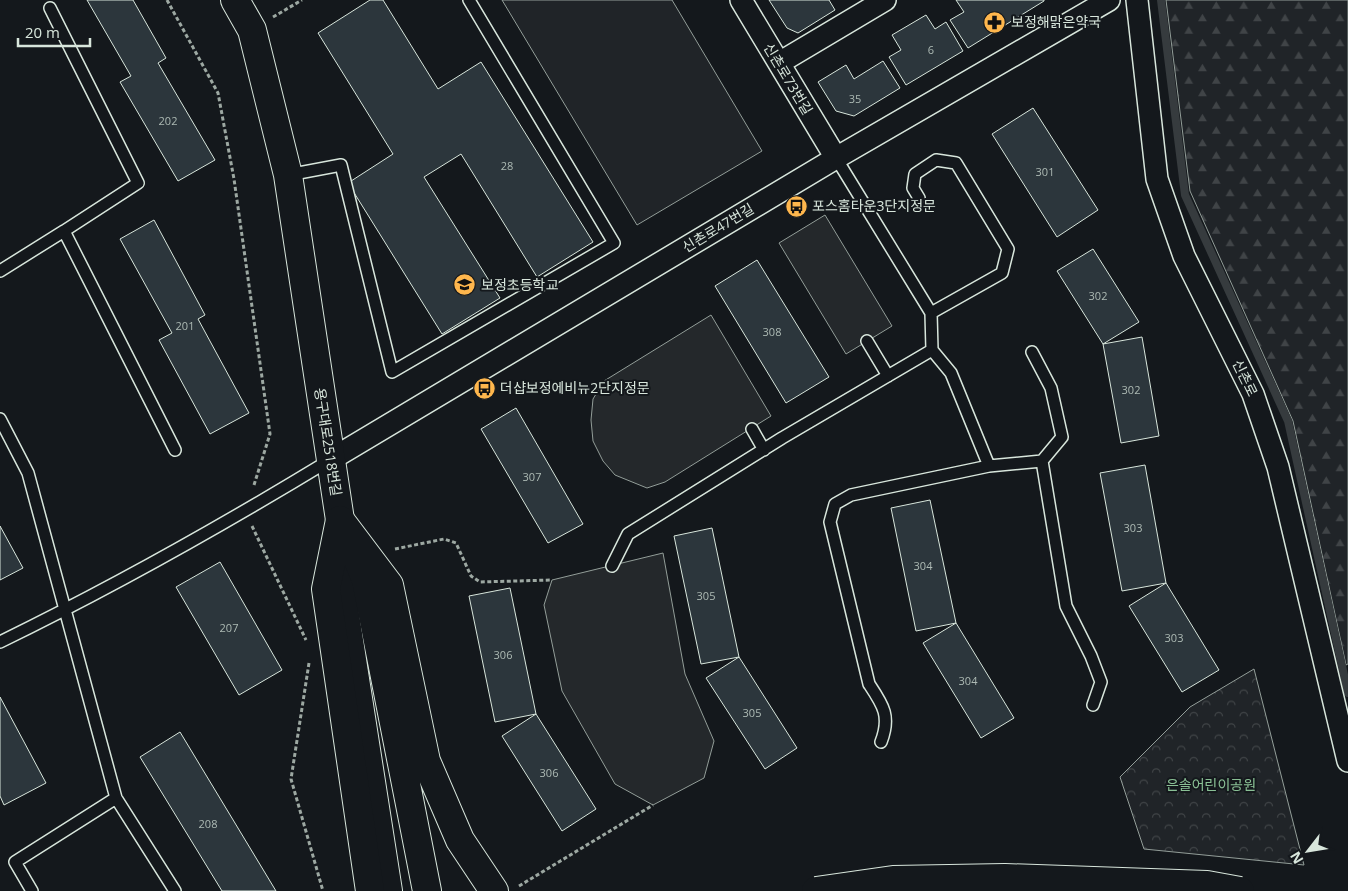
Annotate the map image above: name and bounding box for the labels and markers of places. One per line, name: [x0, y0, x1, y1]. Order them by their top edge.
pharmacy icon: 보정해맑은약국: [983, 10, 1007, 34]
place label: 보정해맑은약국: [1011, 12, 1101, 31]
bus stop icon: 포스홈타운3단지정문: [784, 194, 808, 218]
place label: 포스홈타운3단지정문: [812, 196, 936, 215]
school or university icon: 보정초등학교: [453, 273, 477, 297]
place label: 보정초등학교: [481, 275, 558, 294]
bus stop icon: 더샵보정에비뉴2단지정문: [472, 376, 496, 400]
place label: 더샵보정에비뉴2단지정문: [500, 378, 650, 397]

